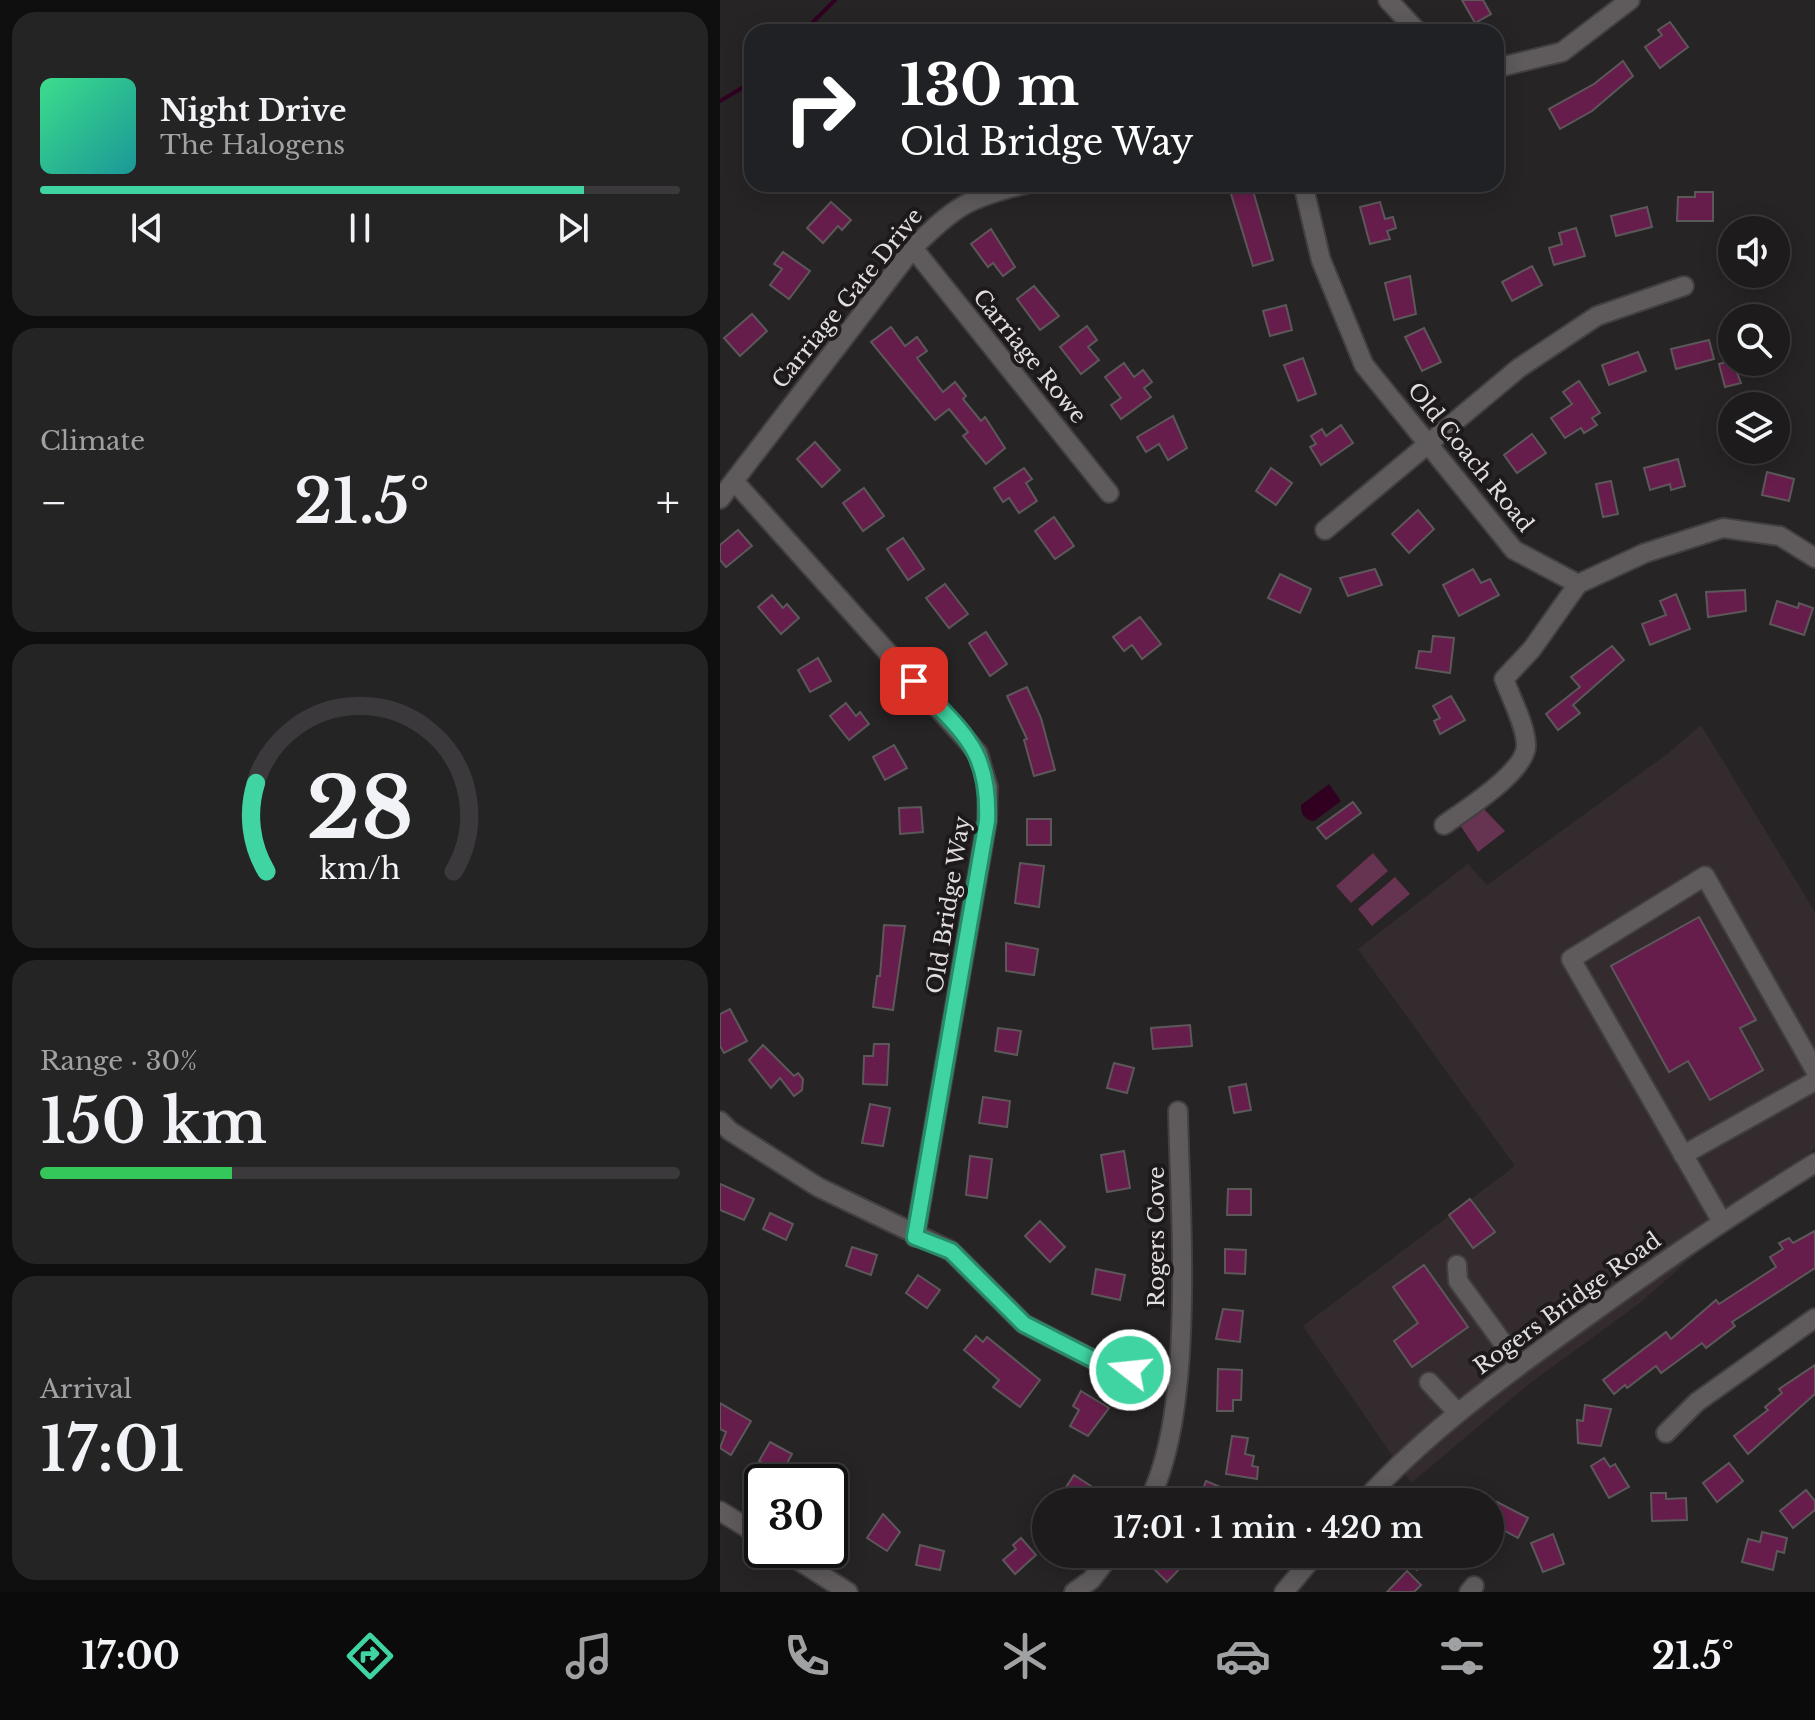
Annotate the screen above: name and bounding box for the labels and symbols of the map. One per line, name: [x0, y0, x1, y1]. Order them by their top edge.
street label: Carriage Gate Drive: [766, 203, 928, 394]
street label: Carriage Rowe: [967, 284, 1092, 429]
street label: Old Coach Road: [1402, 377, 1539, 538]
pin: [880, 647, 948, 715]
street label: Old Bridge Way: [921, 814, 976, 996]
street label: Rogers Cove: [1143, 1166, 1170, 1308]
street label: Rogers Bridge Road: [1469, 1226, 1666, 1380]
position arrow: [1088, 1328, 1172, 1412]
speed limit sign: 30: [744, 1464, 848, 1568]

